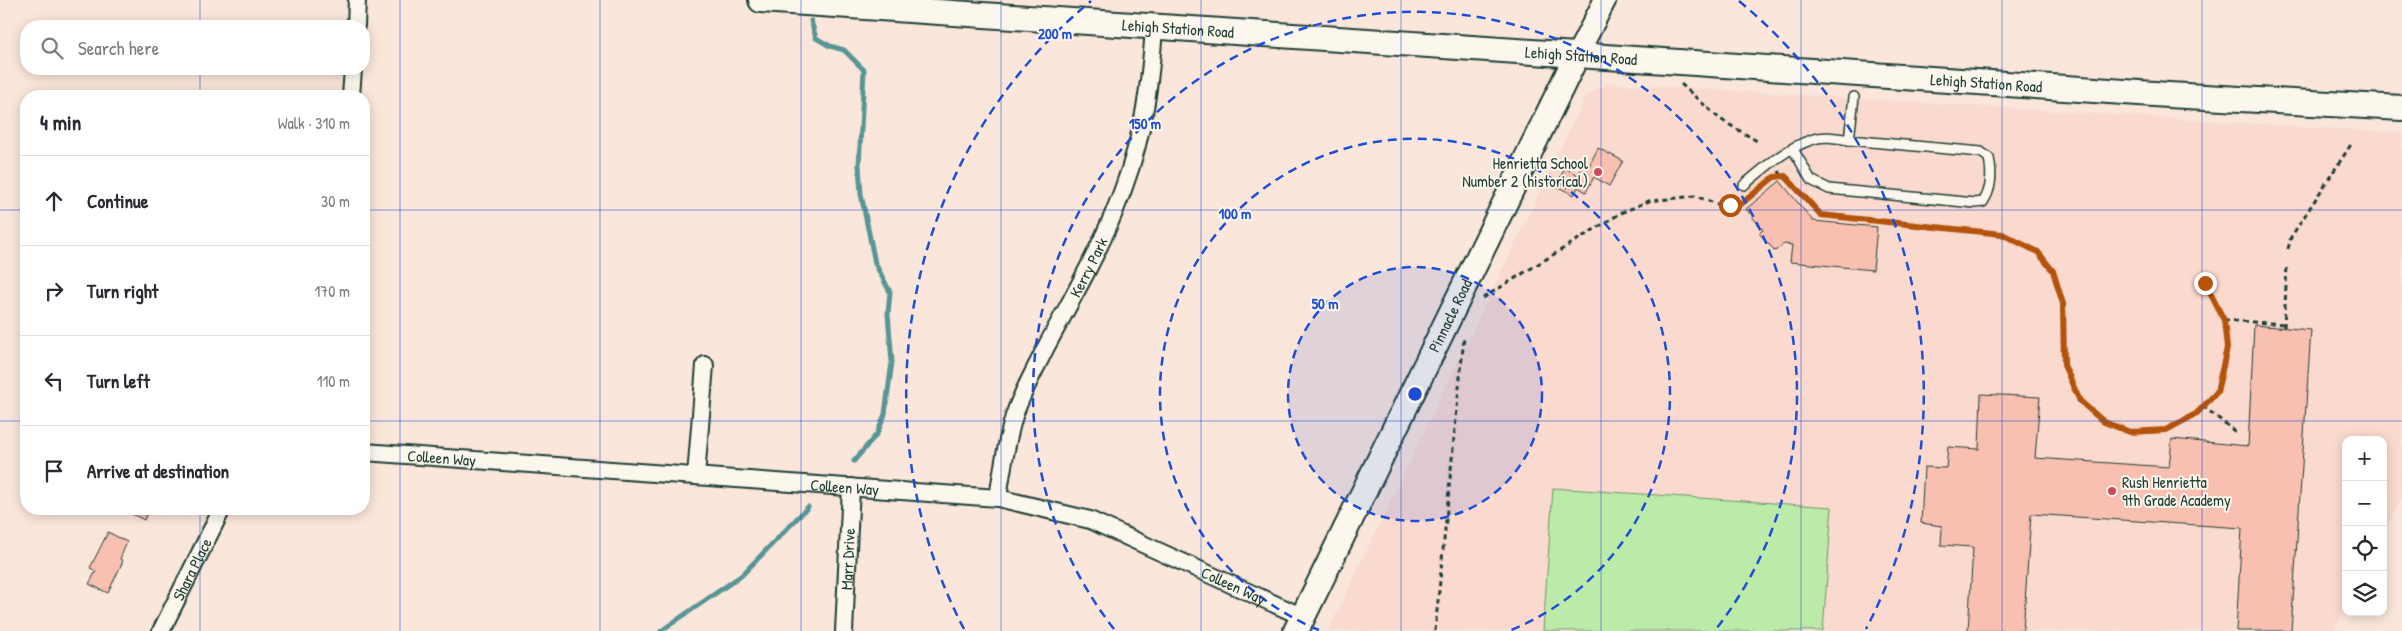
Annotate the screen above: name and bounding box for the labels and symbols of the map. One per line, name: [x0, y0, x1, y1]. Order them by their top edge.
street label: Lehigh Station Road: [1121, 13, 1235, 43]
text: 200 m: [1038, 23, 1072, 44]
street label: Lehigh Station Road: [1524, 41, 1638, 70]
street label: Lehigh Station Road: [1930, 68, 2043, 97]
text: 150 m: [1129, 113, 1161, 134]
place label: Henrietta School Number 2 (historical): [1462, 152, 1589, 192]
marker: Henrietta School Number 2 (historical): [1592, 166, 1604, 178]
route start: [1719, 194, 1742, 217]
text: 100 m: [1219, 203, 1251, 224]
street label: Kerry Park: [1064, 234, 1113, 301]
route end: [2194, 272, 2217, 295]
street label: Pinnacle Road: [1423, 275, 1477, 356]
text: 50 m: [1312, 293, 1338, 314]
centre of rings: [1406, 385, 1424, 403]
street label: Colleen Way: [407, 444, 477, 471]
place label: Rush Henrietta 9th Grade Academy: [2122, 471, 2231, 511]
street label: Colleen Way: [810, 473, 880, 500]
marker: Rush Henrietta 9th Grade Academy: [2106, 485, 2118, 497]
street label: Marr Drive: [835, 527, 860, 591]
street label: Shara Place: [167, 534, 217, 604]
street label: Colleen Way: [1198, 561, 1270, 610]

